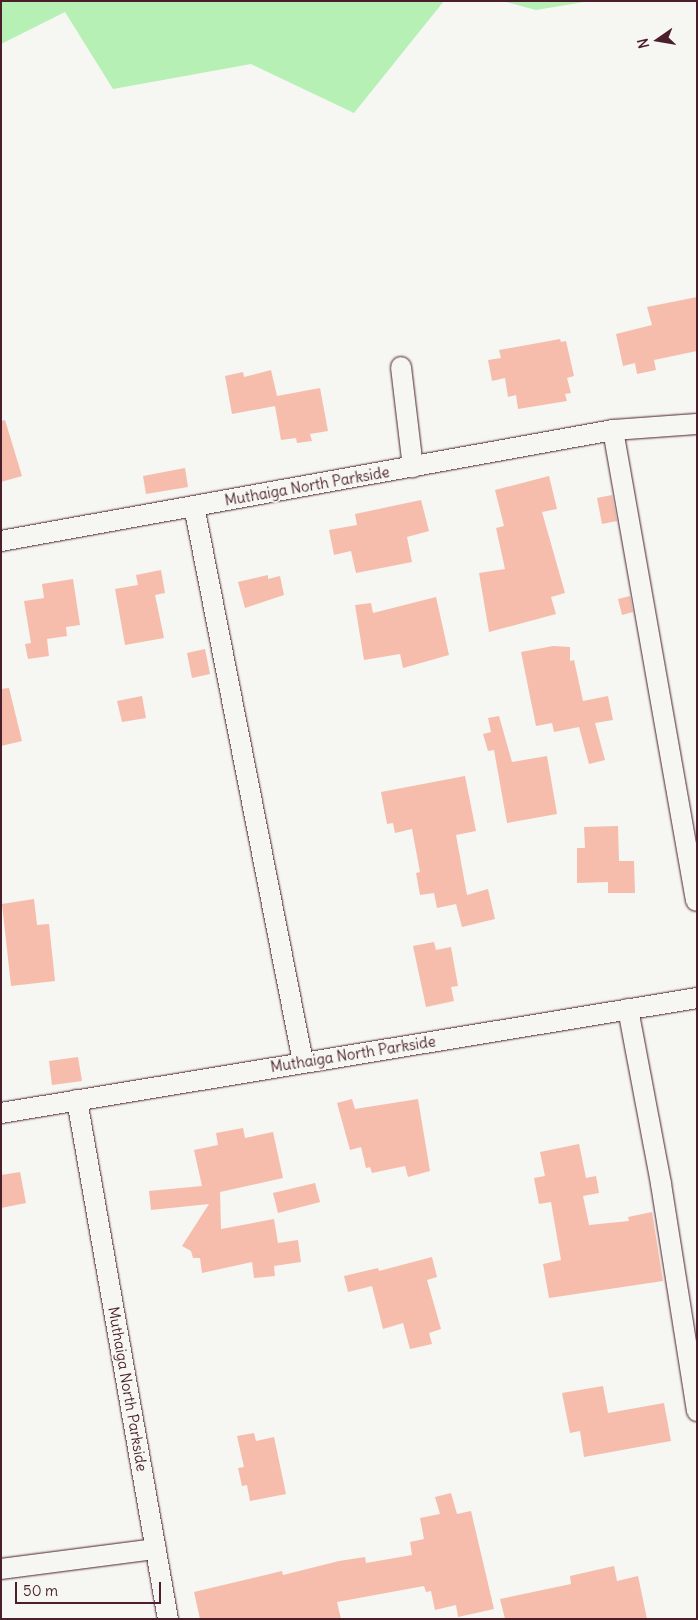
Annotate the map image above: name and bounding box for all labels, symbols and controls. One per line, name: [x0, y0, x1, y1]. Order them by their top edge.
north arrow: [633, 15, 683, 65]
text: N: [634, 37, 653, 50]
street label: Muthaiga North Parkside: [223, 463, 391, 509]
street label: Muthaiga North Parkside: [269, 1032, 437, 1076]
street label: Muthaiga North Parkside: [105, 1305, 151, 1473]
scale bar: [18, 1572, 164, 1604]
text: 50 m: [23, 1581, 58, 1600]

